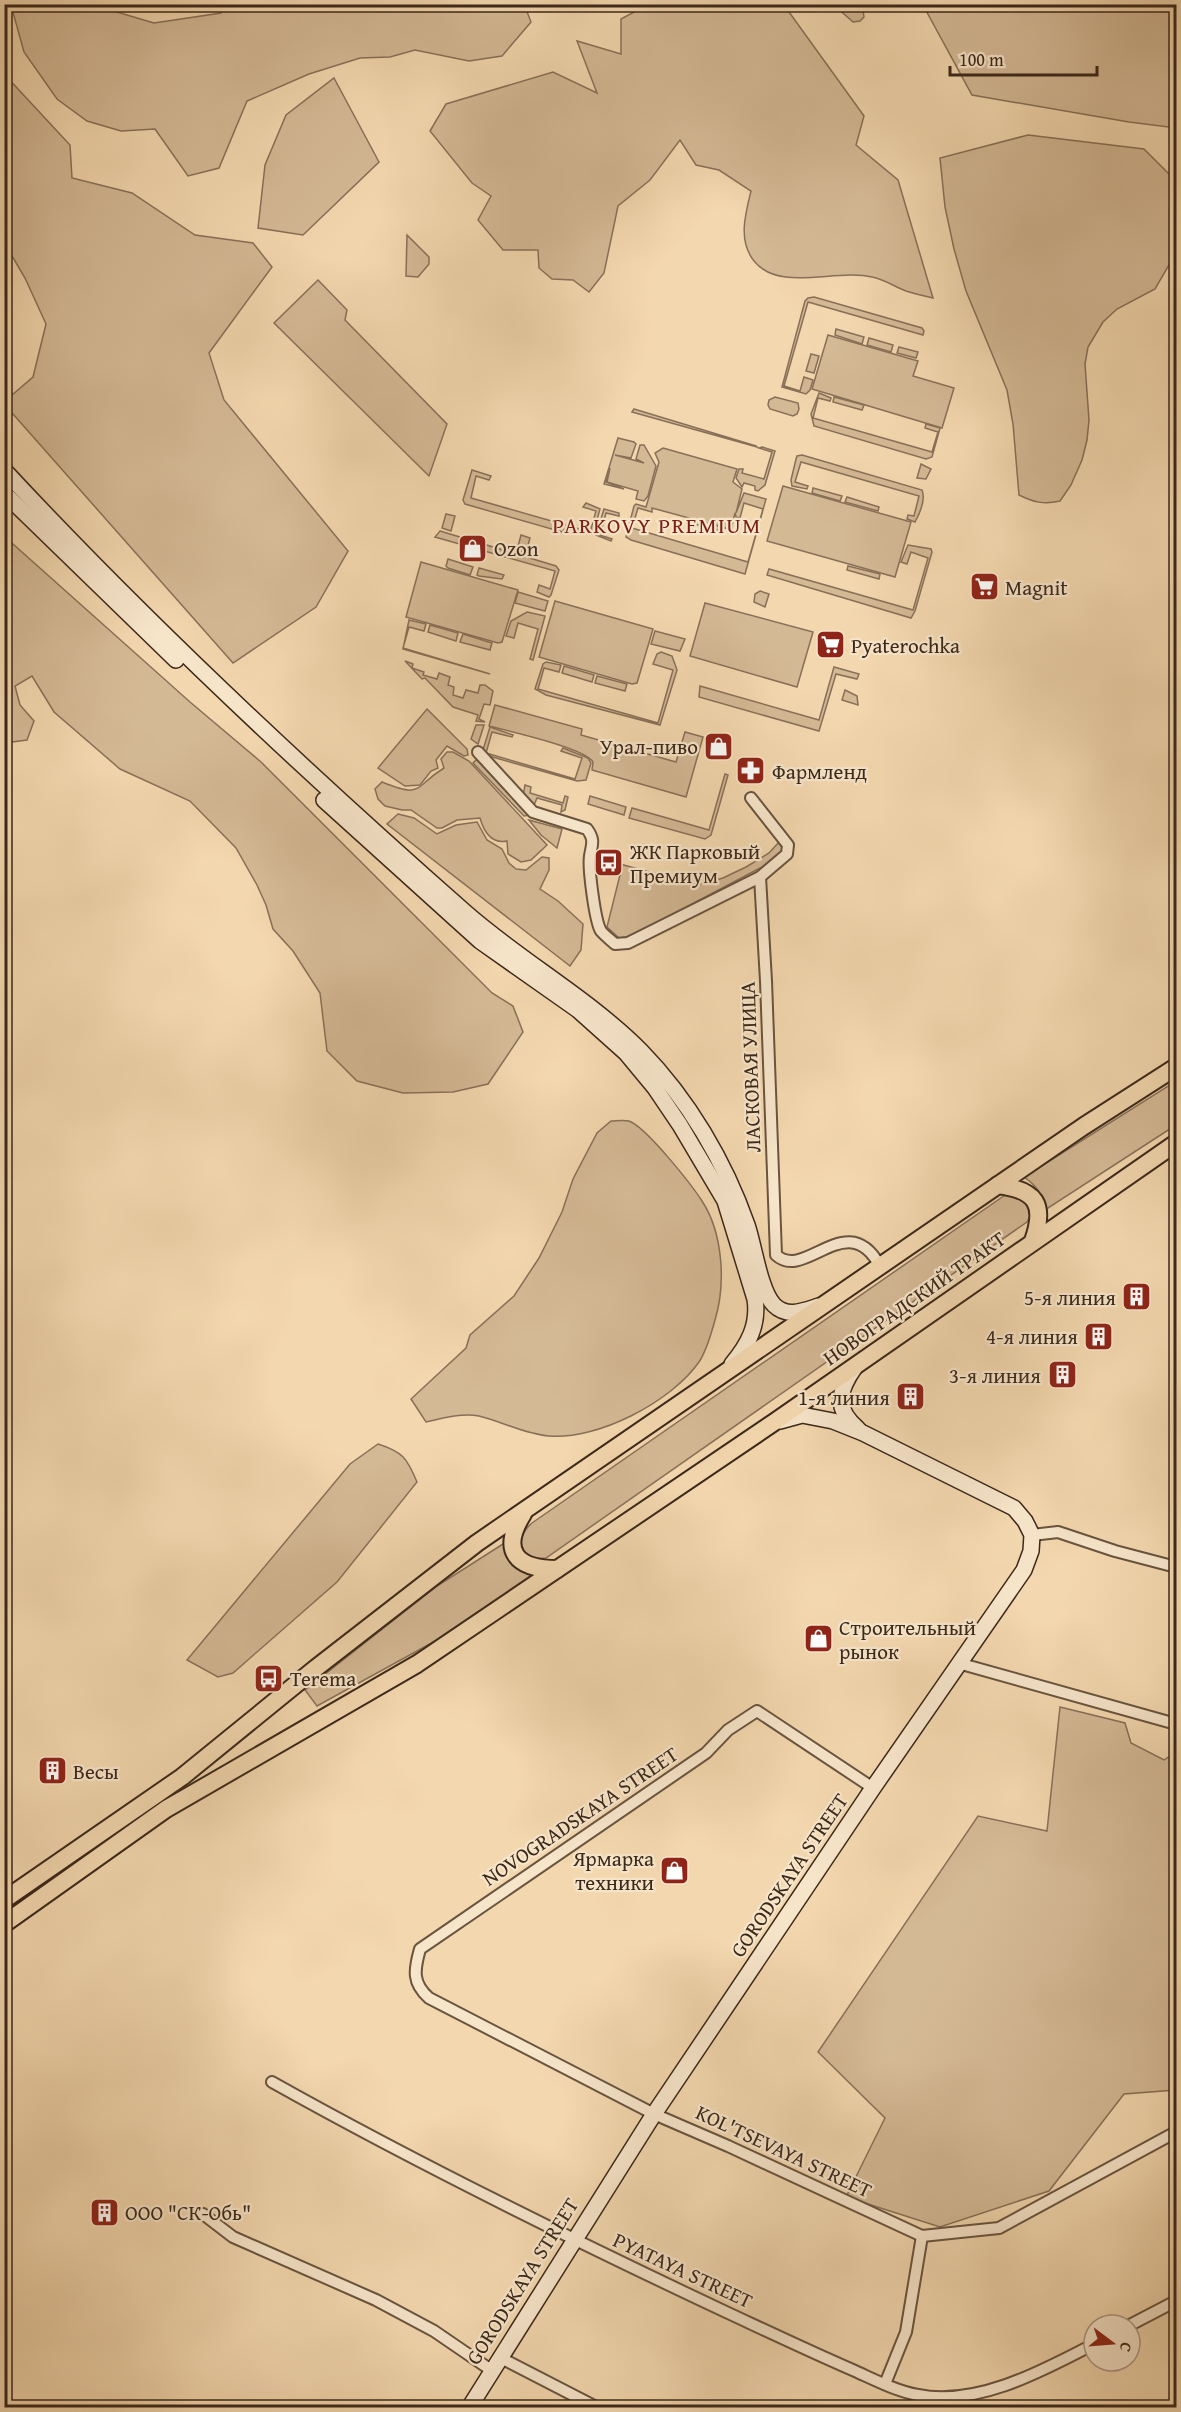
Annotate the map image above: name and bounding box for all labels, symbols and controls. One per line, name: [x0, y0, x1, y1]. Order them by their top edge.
scale bar: [950, 39, 1097, 77]
text: 100 m: [959, 46, 1004, 73]
district label: PARKOVY PREMIUM: [552, 509, 762, 541]
shop icon: Ozon: [457, 532, 489, 564]
place label: Ozon: [494, 533, 539, 564]
supermarket icon: Magnit: [968, 571, 1000, 603]
place label: Magnit: [1005, 572, 1068, 603]
supermarket icon: Pyaterochka: [814, 629, 846, 661]
place label: Pyaterochka: [851, 630, 960, 661]
shop icon: Урал-пиво: [703, 730, 735, 762]
place label: Урал-пиво: [600, 731, 698, 762]
pharmacy icon: Фармленд: [735, 755, 767, 787]
place label: Фармленд: [772, 756, 868, 787]
place label: ЖК Парковый Премиум: [629, 836, 760, 891]
bus stop icon: ЖК Парковый Премиум: [593, 847, 625, 879]
street label: ЛАСКОВАЯ УЛИЦА: [732, 981, 768, 1153]
street label: НОВОГРАДСКИЙ ТРАКТ: [816, 1223, 1012, 1373]
building icon: 5-я линия: [1121, 1281, 1153, 1313]
place label: 5-я линия: [1024, 1282, 1116, 1313]
building icon: 4-я линия: [1083, 1320, 1115, 1352]
place label: 4-я линия: [986, 1321, 1078, 1352]
building icon: 3-я линия: [1046, 1359, 1078, 1391]
place label: 3-я линия: [949, 1360, 1041, 1391]
building icon: 1-я линия: [895, 1381, 927, 1413]
place label: 1-я линия: [798, 1382, 890, 1413]
place label: Строительный рынок: [839, 1612, 976, 1667]
shop icon: Строительный рынок: [802, 1623, 834, 1655]
bus stop icon: Terema: [253, 1662, 285, 1694]
place label: Terema: [290, 1663, 356, 1694]
street label: NOVOGRADSKAYA STREET: [476, 1739, 684, 1893]
building icon: Весы: [36, 1755, 68, 1787]
place label: Весы: [73, 1756, 119, 1787]
street label: GORODSKAYA STREET: [723, 1787, 856, 1963]
place label: Ярмарка техники: [572, 1843, 654, 1898]
shop icon: Ярмарка техники: [659, 1854, 691, 1886]
street label: KOL'TSEVAYA STREET: [691, 2097, 877, 2205]
street label: GORODSKAYA STREET: [458, 2191, 586, 2371]
building icon: ООО "СК-Обь": [88, 2196, 120, 2228]
place label: ООО "СК-Обь": [125, 2197, 251, 2228]
street label: PYATAYA STREET: [608, 2224, 758, 2316]
north arrow: [1082, 2313, 1142, 2373]
text: С: [1114, 2339, 1139, 2355]

